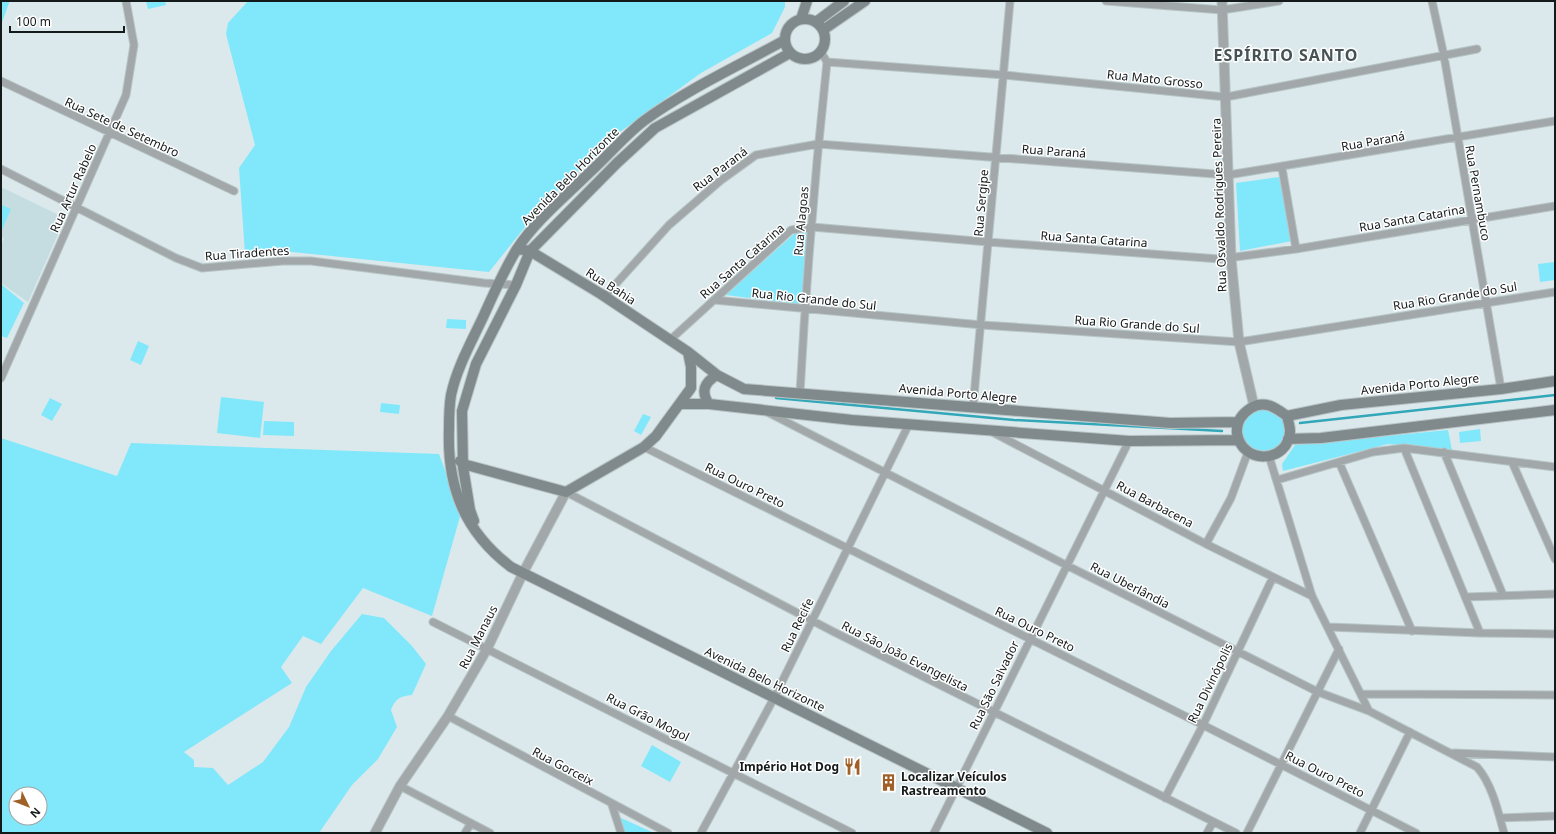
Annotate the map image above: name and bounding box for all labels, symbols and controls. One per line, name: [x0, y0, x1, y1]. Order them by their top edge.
scale bar: [10, 8, 124, 34]
text: 100 m: [16, 13, 51, 30]
district label: ESPÍRITO SANTO: [1214, 44, 1358, 66]
street label: Rua Mato Grosso: [1106, 66, 1204, 92]
street label: Rua Sete de Setembro: [62, 93, 182, 161]
street label: Rua Osvaldo Rodrigues Pereira: [1207, 118, 1231, 292]
street label: Avenida Belo Horizonte: [517, 123, 623, 229]
street label: Rua Paraná: [1340, 127, 1406, 155]
street label: Rua Paraná: [1021, 140, 1087, 162]
street label: Rua Artur Rabelo: [46, 141, 100, 235]
street label: Rua Paraná: [689, 143, 751, 195]
street label: Rua Pernambuco: [1461, 144, 1495, 242]
street label: Rua Sergipe: [970, 168, 992, 237]
street label: Rua Alagoas: [790, 185, 813, 256]
street label: Rua Santa Catarina: [1358, 200, 1466, 236]
street label: Rua Santa Catarina: [696, 219, 788, 303]
street label: Rua Santa Catarina: [1040, 227, 1148, 251]
street label: Rua Tiradentes: [204, 242, 290, 264]
street label: Rua Bahia: [583, 263, 639, 309]
street label: Rua Rio Grande do Sul: [1392, 278, 1518, 314]
street label: Rua Rio Grande do Sul: [751, 284, 877, 314]
street label: Rua Rio Grande do Sul: [1074, 311, 1200, 337]
street label: Avenida Porto Alegre: [1360, 369, 1480, 399]
street label: Avenida Porto Alegre: [898, 379, 1018, 407]
street label: Rua Ouro Preto: [702, 458, 788, 512]
street label: Rua Barbacena: [1113, 477, 1197, 531]
street label: Rua Uberlândia: [1087, 558, 1173, 612]
street label: Rua Recife: [776, 595, 818, 655]
street label: Rua Manaus: [455, 602, 501, 672]
street label: Rua Ouro Preto: [992, 602, 1078, 656]
street label: Rua São João Evangelista: [839, 617, 971, 695]
street label: Rua São Salvador: [965, 638, 1023, 732]
street label: Rua Divinópolis: [1183, 640, 1237, 726]
street label: Avenida Belo Horizonte: [702, 642, 828, 716]
street label: Rua Grão Mogol: [604, 689, 692, 745]
street label: Rua Gorceix: [529, 743, 597, 790]
street label: Rua Ouro Preto: [1282, 747, 1368, 801]
restaurant icon: Império Hot Dog: [842, 756, 862, 776]
place label: Império Hot Dog: [739, 758, 839, 775]
place label: Localizar Veículos Rastreamento: [901, 768, 1007, 799]
building icon: Localizar Veículos Rastreamento: [878, 773, 898, 793]
north arrow: [8, 786, 48, 826]
text: N: [27, 805, 44, 822]

